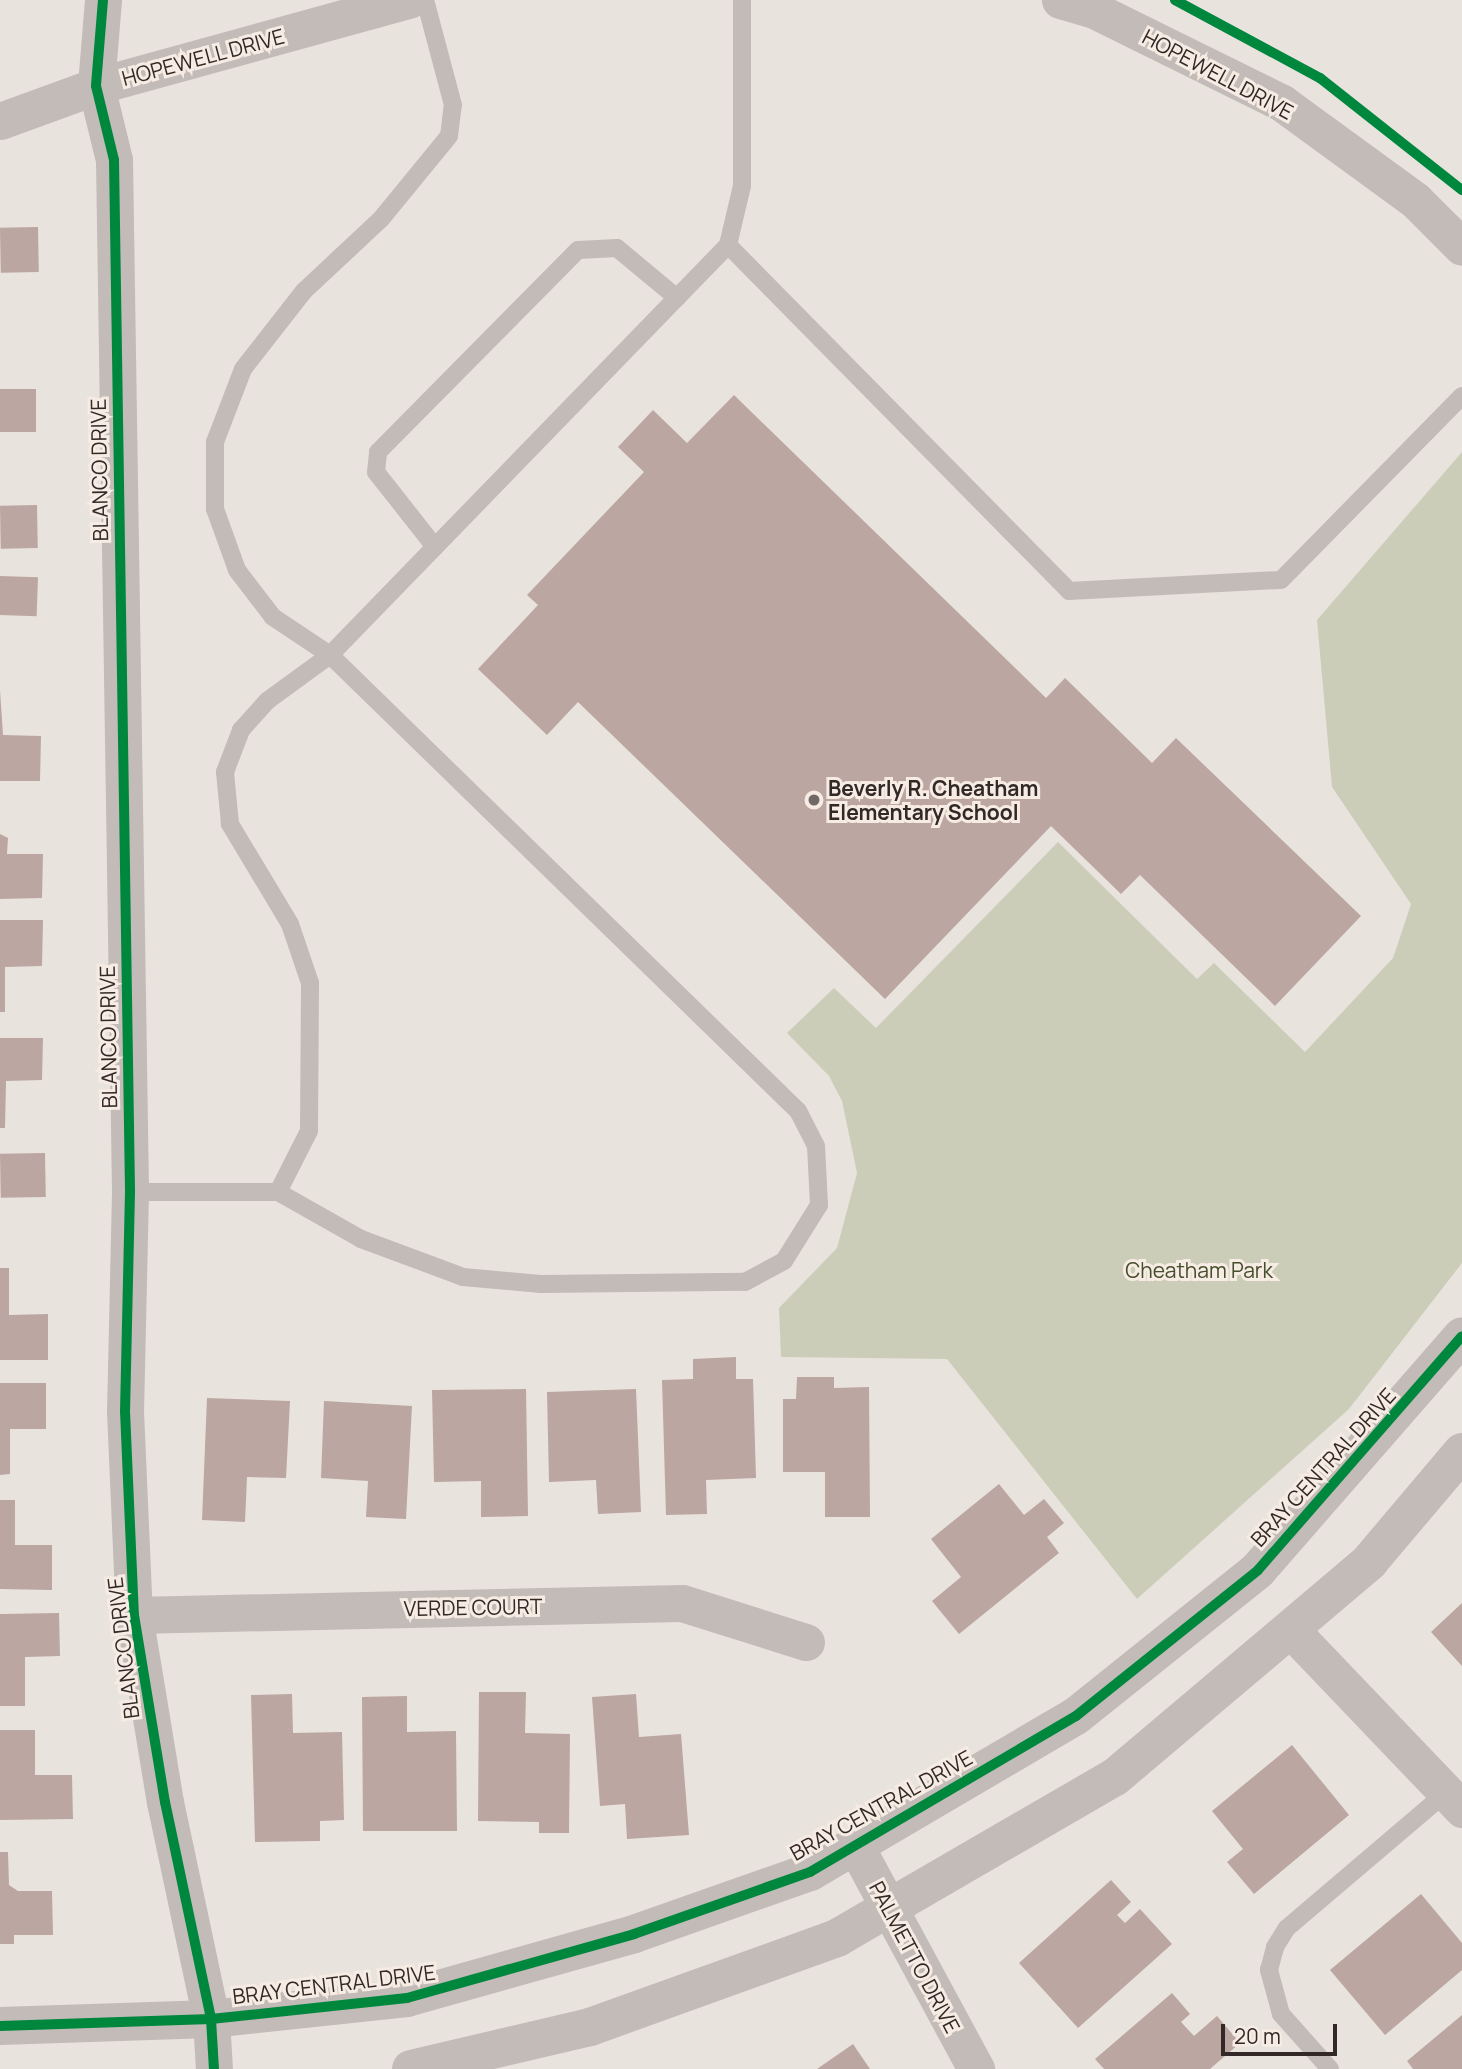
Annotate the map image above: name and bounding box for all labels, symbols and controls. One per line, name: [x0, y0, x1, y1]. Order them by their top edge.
street label: HOPEWELL DRIVE: [118, 23, 288, 91]
street label: HOPEWELL DRIVE: [1138, 23, 1298, 125]
street label: BLANCO DRIVE: [85, 399, 113, 541]
place label: Beverly R. Cheatham Elementary School: [828, 775, 1038, 825]
marker: Beverly R. Cheatham Elementary School: [806, 792, 822, 808]
street label: BLANCO DRIVE: [94, 966, 122, 1108]
park label: Cheatham Park: [1125, 1257, 1273, 1283]
street label: BRAY CENTRAL DRIVE: [1245, 1382, 1401, 1552]
street label: BLANCO DRIVE: [102, 1576, 144, 1720]
street label: VERDE COURT: [403, 1593, 543, 1621]
street label: BRAY CENTRAL DRIVE: [785, 1744, 977, 1866]
street label: PALMETTO DRIVE: [864, 1877, 966, 2037]
street label: BRAY CENTRAL DRIVE: [230, 1959, 438, 2009]
scale bar: [1224, 2010, 1340, 2054]
text: 20 m: [1234, 2022, 1281, 2050]

